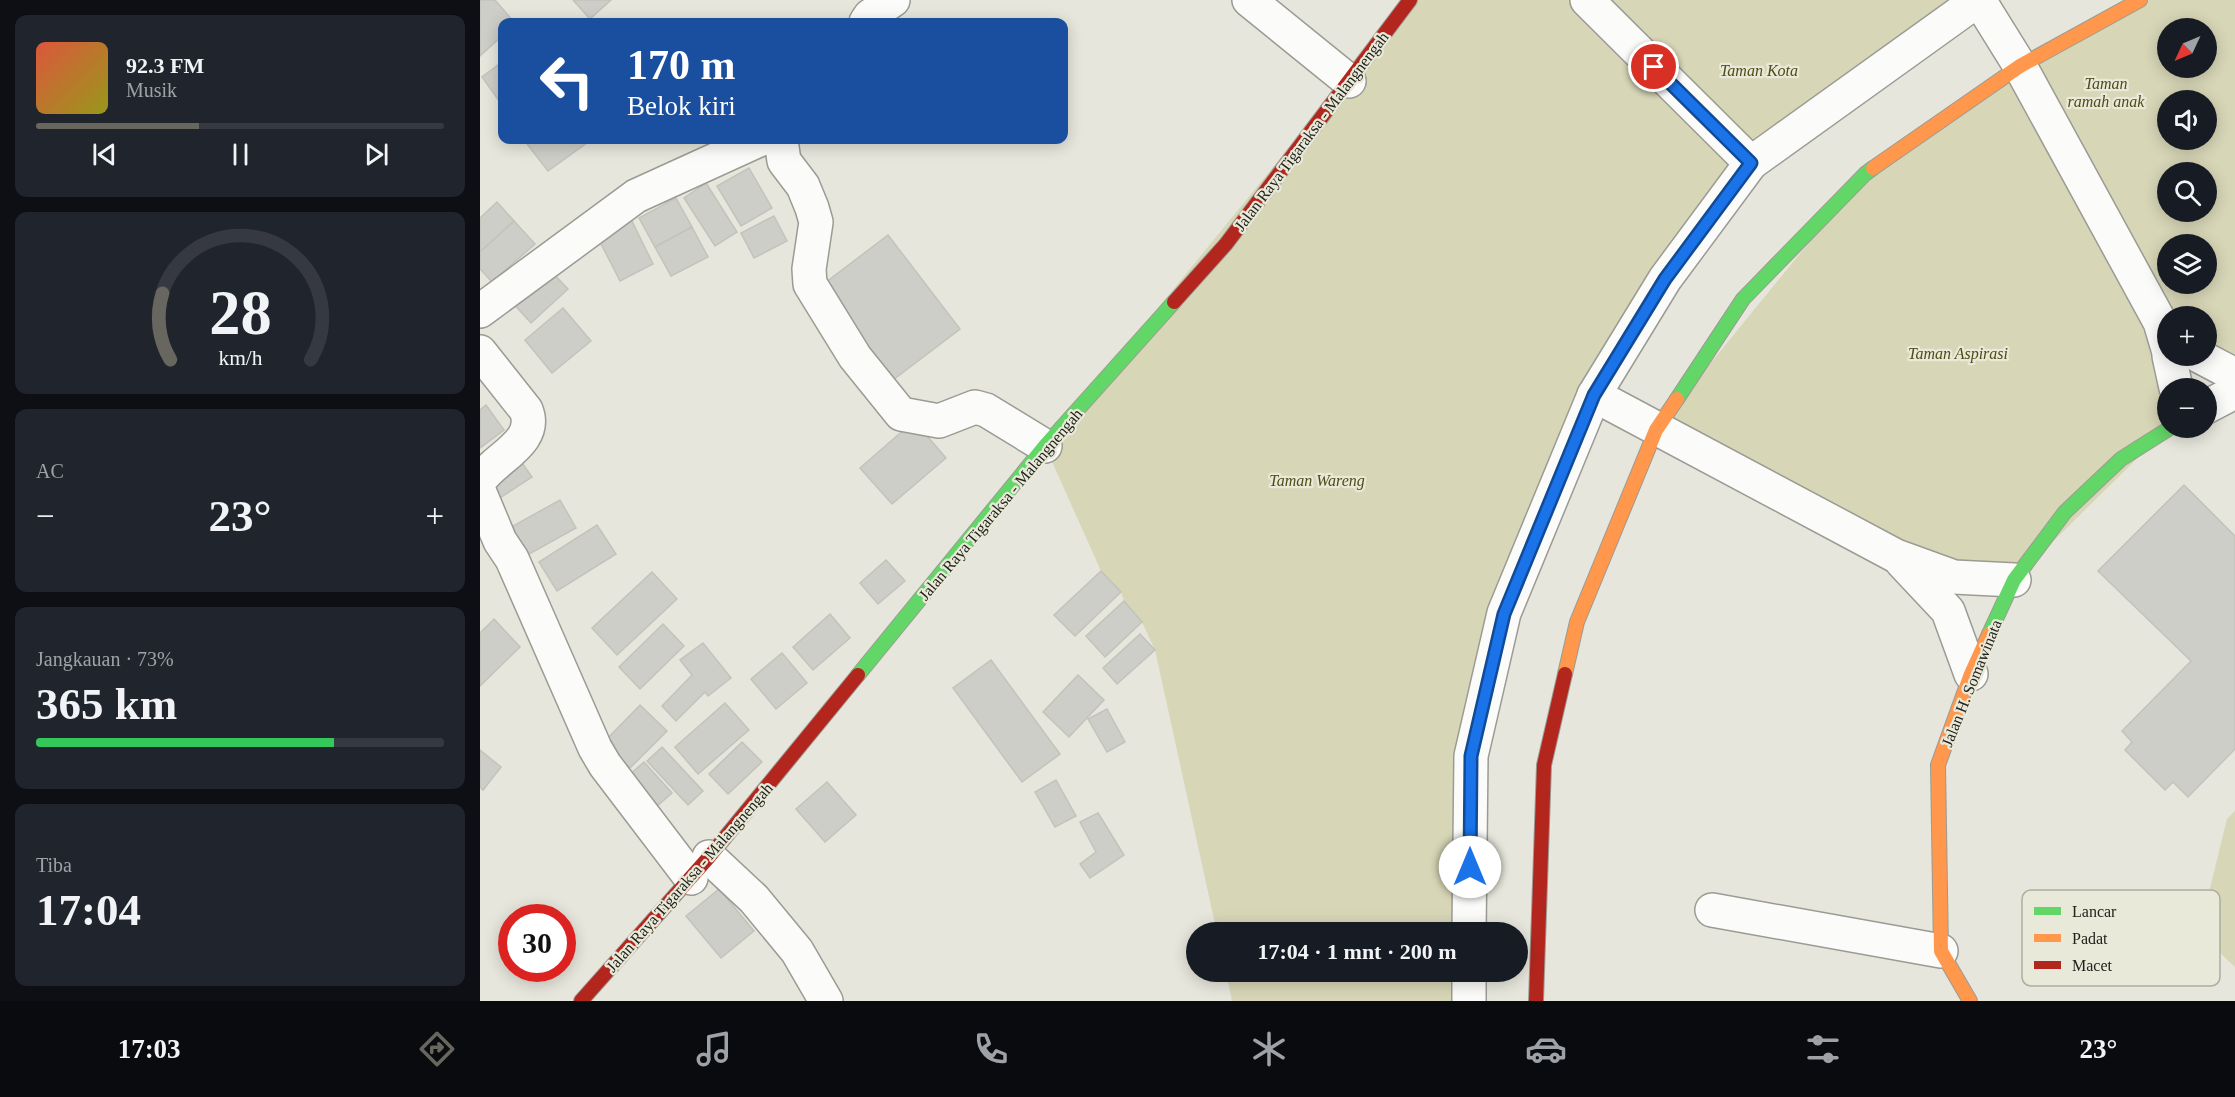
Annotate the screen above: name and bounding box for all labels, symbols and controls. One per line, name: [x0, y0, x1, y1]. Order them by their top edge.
north arrow: [2157, 18, 2217, 78]
map controls: [2157, 18, 2217, 438]
street label: Jalan Raya Tigaraksa - Malangnengah: [1231, 29, 1393, 235]
pin: [1628, 41, 1679, 92]
icon: left: [528, 42, 606, 120]
text: 170 m: [627, 42, 736, 88]
icon: arrive: [1637, 50, 1670, 83]
text: 92.3 FM: [126, 53, 204, 78]
park label: Taman Kota: [1720, 62, 1798, 79]
park label: Taman ramah anak: [2068, 75, 2145, 110]
text: Musik: [126, 79, 177, 101]
button: sound: [2157, 90, 2217, 150]
text: Belok kiri: [627, 91, 736, 121]
icon: previous: [88, 138, 121, 171]
icon: pause: [224, 138, 257, 171]
icon: next: [360, 138, 393, 171]
button: search: [2157, 162, 2217, 222]
button: layers: [2157, 234, 2217, 294]
text: 28: [209, 278, 271, 347]
button: +: [2157, 306, 2217, 366]
park label: Taman Aspirasi: [1908, 345, 2008, 363]
text: km/h: [218, 347, 262, 371]
button: −: [2157, 378, 2217, 438]
street label: Jalan Raya Tigaraksa - Malangnengah: [915, 405, 1086, 604]
text: AC: [36, 460, 64, 482]
park label: Taman Wareng: [1269, 472, 1365, 490]
text: 23°: [209, 491, 272, 541]
text: −: [36, 498, 55, 534]
text: +: [425, 498, 444, 534]
street label: Jalan H. Somawinata: [1938, 617, 2005, 749]
text: Jangkauan · 73%: [36, 648, 174, 670]
text: 365 km: [36, 679, 177, 729]
street label: Jalan Raya Tigaraksa - Malangnengah: [603, 780, 777, 976]
position arrow: [1438, 835, 1502, 899]
text: Tiba: [36, 854, 72, 876]
text: 17:04: [36, 885, 141, 935]
legend: [2022, 890, 2220, 986]
text: Lancar: [2072, 903, 2117, 920]
speed limit sign: 30: [498, 904, 576, 982]
text: Padat: [2072, 930, 2108, 947]
text: 17:04 · 1 mnt · 200 m: [1257, 939, 1457, 964]
text: Macet: [2072, 957, 2113, 974]
icon: directions: [416, 1028, 458, 1070]
icon: music: [693, 1028, 735, 1070]
icon: phone: [970, 1028, 1012, 1070]
icon: climate: [1248, 1028, 1290, 1070]
icon: car: [1525, 1028, 1567, 1070]
icon: filters: [1802, 1028, 1844, 1070]
text: 17:03: [118, 1034, 181, 1064]
text: 23°: [2079, 1034, 2117, 1064]

